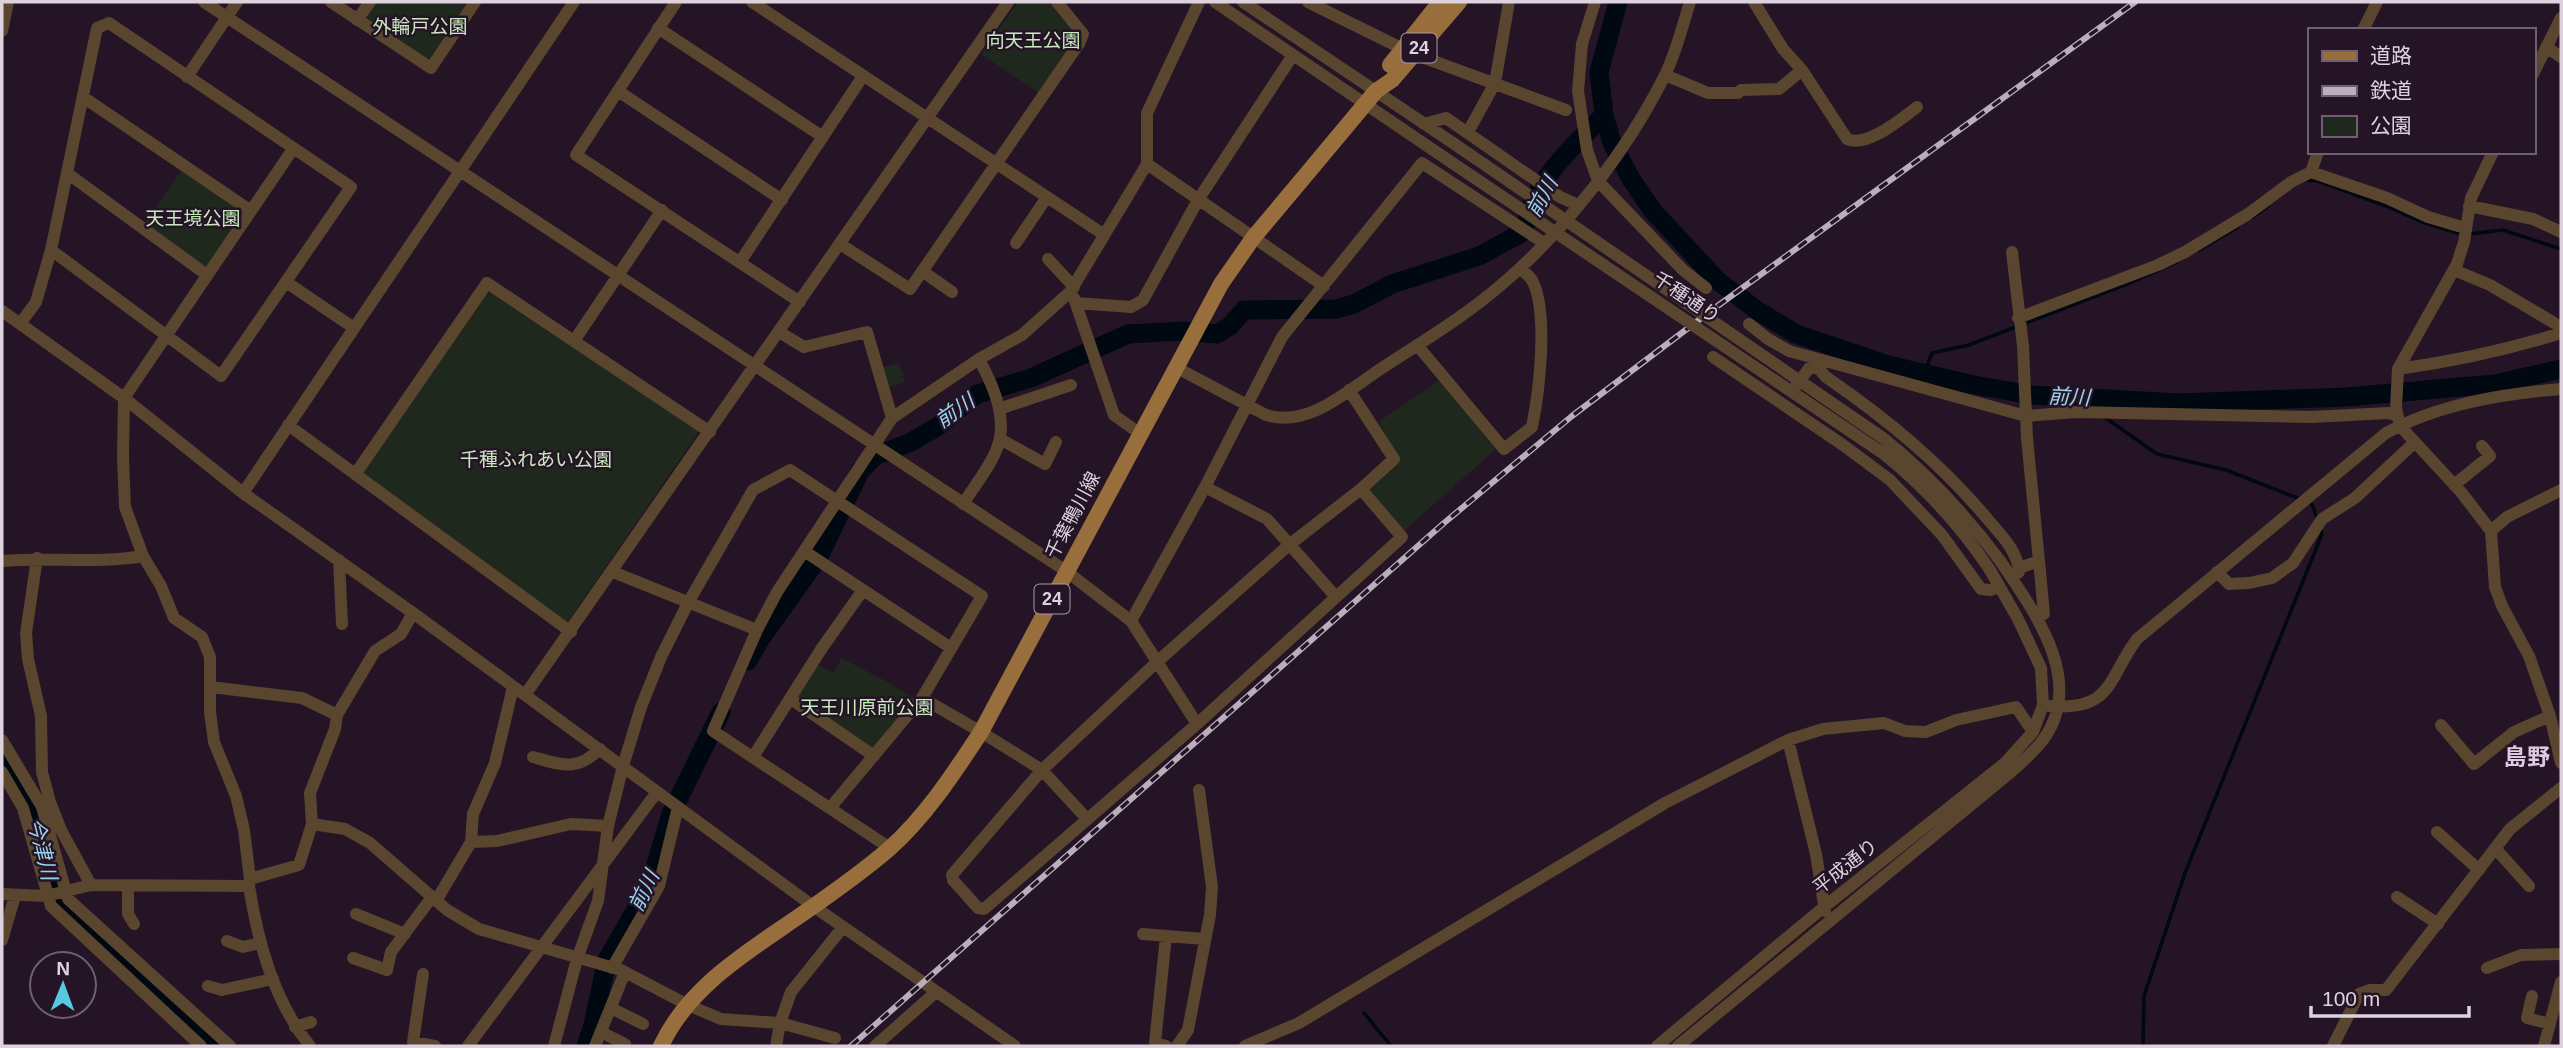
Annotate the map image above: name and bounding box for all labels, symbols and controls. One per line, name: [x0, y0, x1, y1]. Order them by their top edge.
park label: 外輪戸公園: [372, 16, 468, 37]
legend: [2308, 28, 2535, 154]
park label: 向天王公園: [985, 30, 1081, 51]
road number: 24: [1402, 33, 1436, 62]
text: 道路: [2370, 44, 2412, 67]
text: 鉄道: [2370, 79, 2412, 102]
text: 公園: [2370, 114, 2412, 137]
water label: 前川: [1521, 171, 1563, 221]
park label: 天王境公園: [145, 208, 241, 229]
street label: 千種通り: [1649, 267, 1724, 327]
water label: 前川: [2047, 384, 2093, 409]
water label: 前川: [931, 388, 980, 432]
park label: 千種ふれあい公園: [460, 449, 612, 470]
street label: 千葉鴨川線: [1041, 468, 1104, 562]
road number: 24: [1034, 584, 1070, 614]
park label: 天王川原前公園: [800, 697, 934, 718]
district label: 島野: [2504, 744, 2550, 770]
water label: 今津川: [24, 816, 62, 884]
street label: 平成通り: [1809, 835, 1882, 898]
water label: 前川: [624, 865, 664, 915]
north arrow: [28, 950, 98, 1020]
text: N: [56, 958, 70, 979]
scale bar: [2311, 974, 2468, 1018]
text: 100 m: [2322, 987, 2380, 1010]

